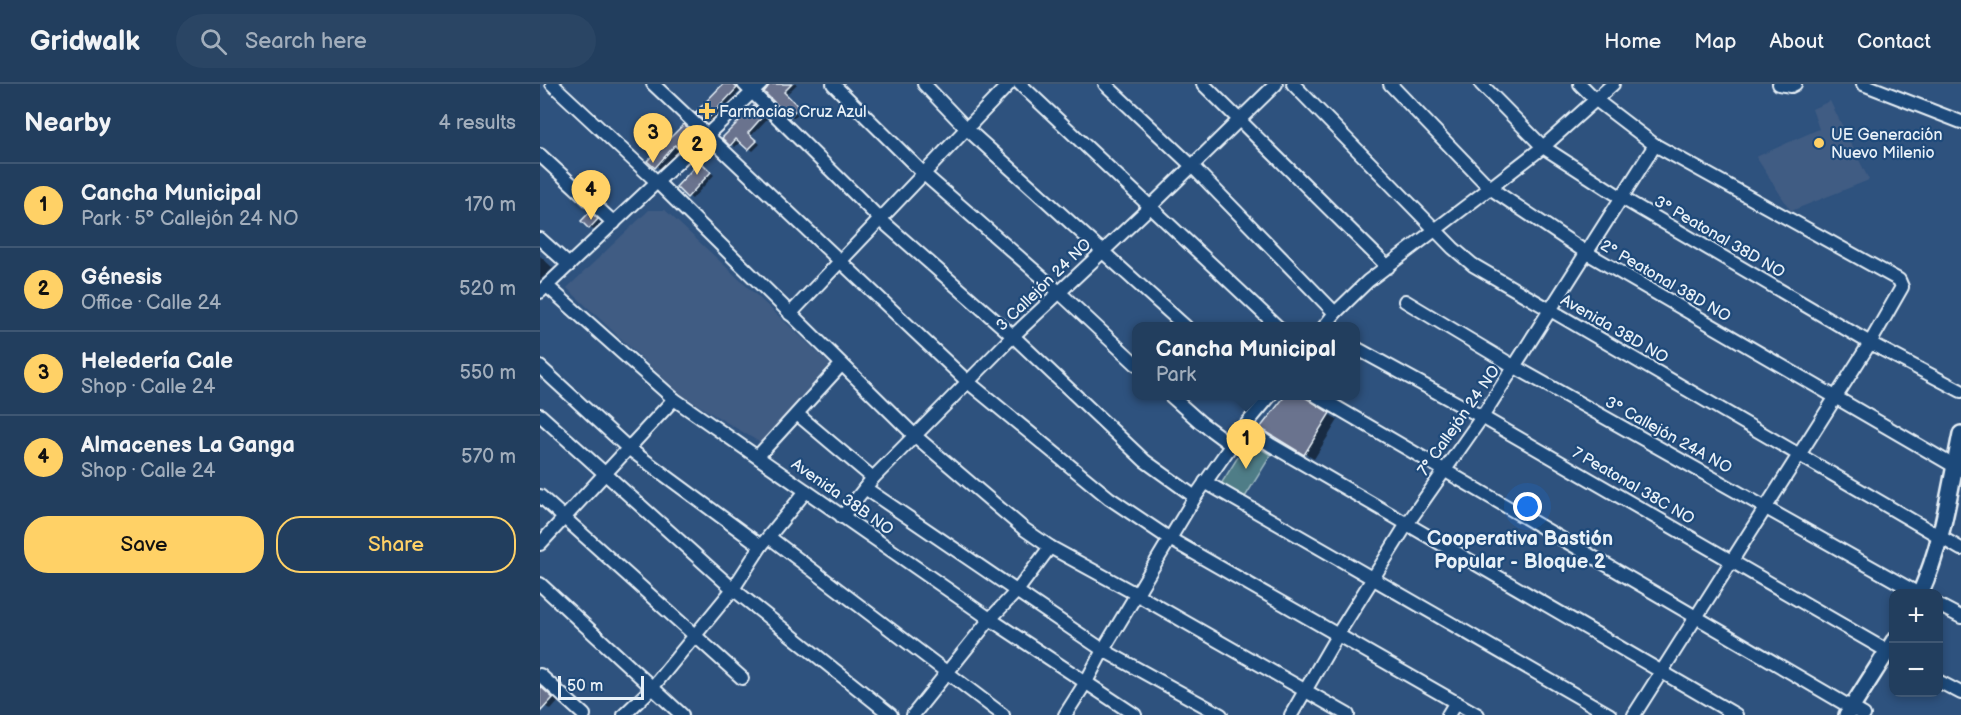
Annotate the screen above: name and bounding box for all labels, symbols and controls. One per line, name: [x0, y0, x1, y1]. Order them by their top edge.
search box: [176, 14, 596, 68]
text: Gridwalk: [30, 25, 140, 58]
icon: search: [197, 25, 230, 58]
text: Search here: [245, 28, 367, 55]
text: Home: [1604, 29, 1661, 54]
text: Map: [1694, 29, 1736, 54]
text: About: [1769, 29, 1824, 54]
text: Contact: [1857, 29, 1931, 54]
place label: Farmacias Cruz Azul: [719, 103, 867, 122]
marker: Farmacias Cruz Azul: [700, 104, 714, 118]
text: Nearby: [24, 108, 111, 139]
text: 4 results: [438, 111, 516, 135]
pin: 3: [634, 113, 672, 163]
pin: 2: [678, 126, 716, 175]
place label: UE Generación Nuevo Milenio: [1831, 126, 1943, 163]
marker: UE Generación Nuevo Milenio: [1812, 136, 1826, 150]
pin: 4: [572, 170, 610, 220]
text: Cancha Municipal: [81, 180, 261, 207]
street label: 3° Peatonal 38D NO: [1650, 192, 1788, 283]
text: 1: [39, 193, 48, 217]
text: 170 m: [465, 193, 516, 217]
text: Park · 5° Callejón 24 NO: [81, 207, 298, 231]
street label: 3 Callejón 24 NO: [993, 235, 1096, 335]
street label: 2° Peatonal 38D NO: [1597, 236, 1734, 326]
text: Génesis: [81, 264, 162, 291]
text: 2: [38, 277, 49, 301]
text: 520 m: [459, 277, 516, 301]
text: Office · Calle 24: [81, 291, 221, 315]
street label: Avenida 38D NO: [1557, 291, 1671, 368]
popup: [1132, 322, 1360, 400]
text: Cancha Municipal: [1156, 336, 1336, 363]
text: Heledería Cale: [81, 348, 233, 375]
text: 3: [38, 361, 49, 385]
text: 550 m: [459, 361, 516, 385]
street label: 7° Callejón 24 NO: [1414, 362, 1504, 480]
text: Park: [1156, 363, 1196, 387]
text: Shop · Calle 24: [81, 375, 215, 399]
street label: 3° Callejón 24A NO: [1602, 393, 1735, 478]
pin: 1: [1226, 420, 1266, 469]
text: Almacenes La Ganga: [81, 432, 295, 459]
street label: 7 Peatonal 38C NO: [1569, 444, 1698, 529]
text: 4: [38, 445, 49, 469]
text: 570 m: [461, 445, 516, 469]
street label: Avenida 38B NO: [787, 455, 897, 540]
text: Shop · Calle 24: [81, 459, 215, 483]
your location: [1513, 492, 1542, 521]
button: Save: [24, 516, 264, 573]
button: Share: [276, 516, 516, 573]
district label: Cooperativa Bastión Popular - Bloque 2: [1427, 527, 1613, 574]
map controls: [1889, 589, 1943, 697]
button: +: [1889, 589, 1943, 643]
button: −: [1889, 643, 1943, 697]
scale bar: [558, 673, 644, 700]
text: 50 m: [567, 677, 603, 696]

